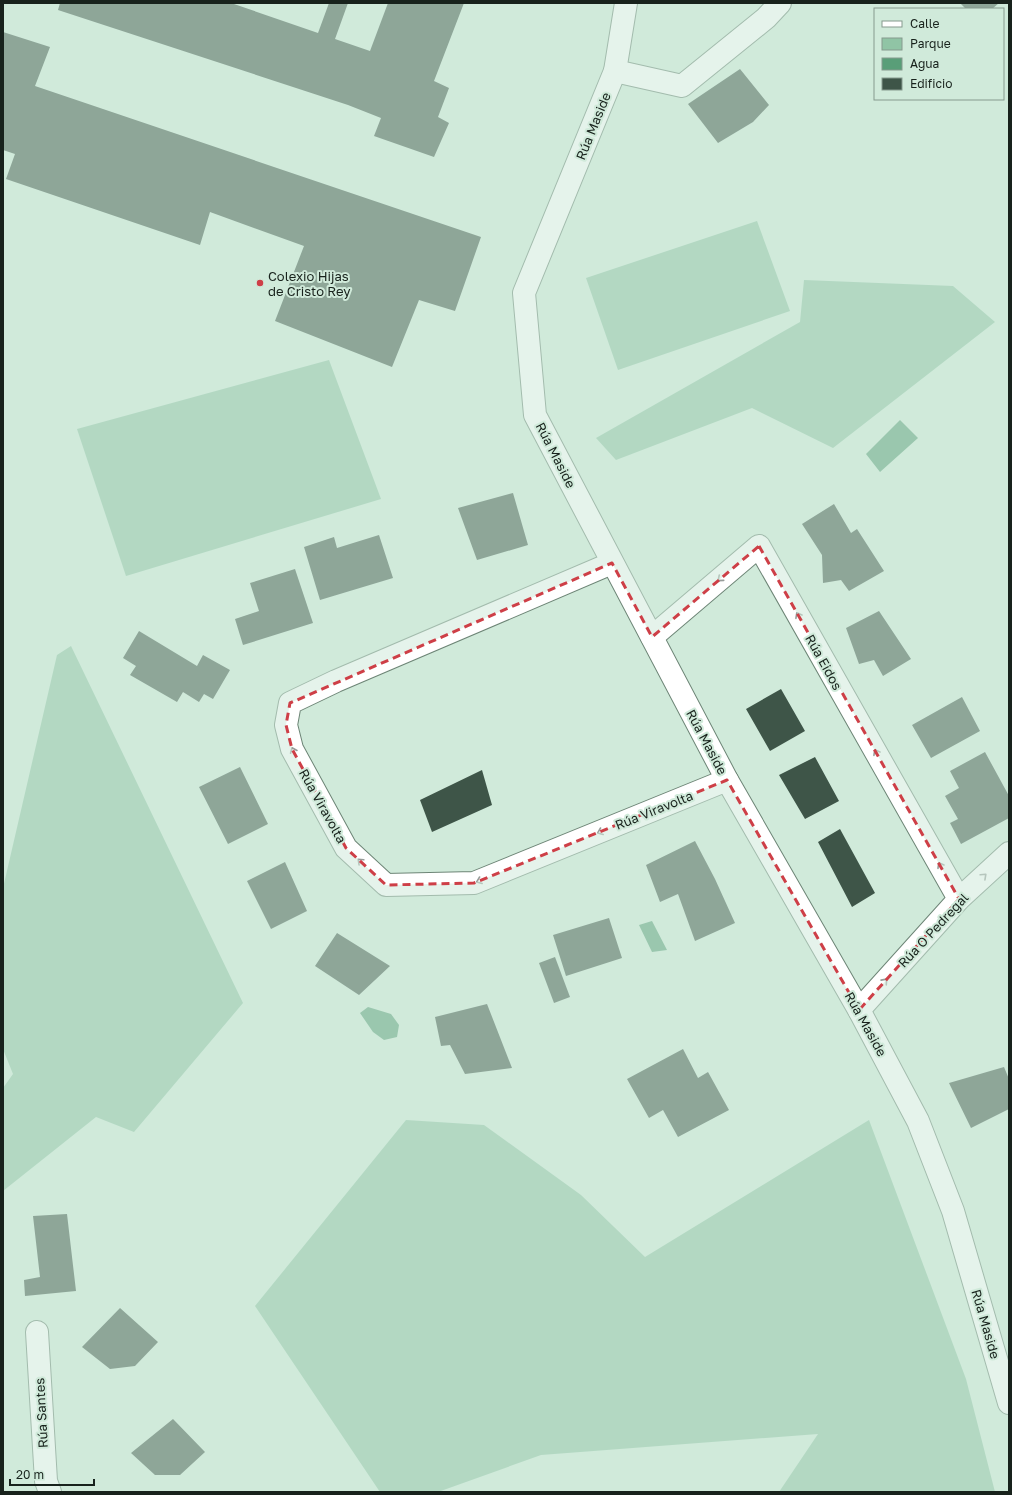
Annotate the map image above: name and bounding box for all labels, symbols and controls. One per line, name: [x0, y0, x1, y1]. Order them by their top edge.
legend: [874, 8, 1004, 100]
text: Calle: [910, 16, 940, 31]
text: Parque: [910, 36, 951, 51]
text: Agua: [910, 56, 939, 71]
text: Edificio: [910, 76, 952, 91]
street label: Rúa Maside: [572, 90, 614, 162]
place label: Colexio Hijas de Cristo Rey: [268, 268, 351, 299]
marker: Colexio Hijas de Cristo Rey: [255, 278, 265, 288]
street label: Rúa Maside: [533, 420, 579, 490]
one-way arrow: [718, 574, 725, 581]
one-way arrow: [796, 612, 803, 619]
street label: Rúa Eidos: [802, 631, 846, 693]
street label: Rúa Maside: [683, 707, 731, 777]
one-way arrow: [290, 747, 298, 754]
one-way arrow: [873, 749, 880, 757]
street label: Rúa Viravolta: [296, 766, 350, 846]
street label: Rúa Viravolta: [613, 787, 695, 833]
one-way arrow: [596, 827, 603, 835]
one-way arrow: [357, 858, 364, 865]
one-way arrow: [937, 862, 944, 869]
one-way arrow: [979, 873, 987, 881]
one-way arrow: [476, 876, 483, 884]
street label: Rúa O Pedregal: [894, 890, 972, 970]
one-way arrow: [881, 978, 888, 986]
street label: Rúa Maside: [842, 989, 890, 1059]
street label: Rúa Maside: [968, 1287, 1004, 1361]
street label: Rúa Santes: [31, 1377, 51, 1448]
scale bar: [10, 1461, 94, 1487]
text: 20 m: [16, 1467, 44, 1482]

